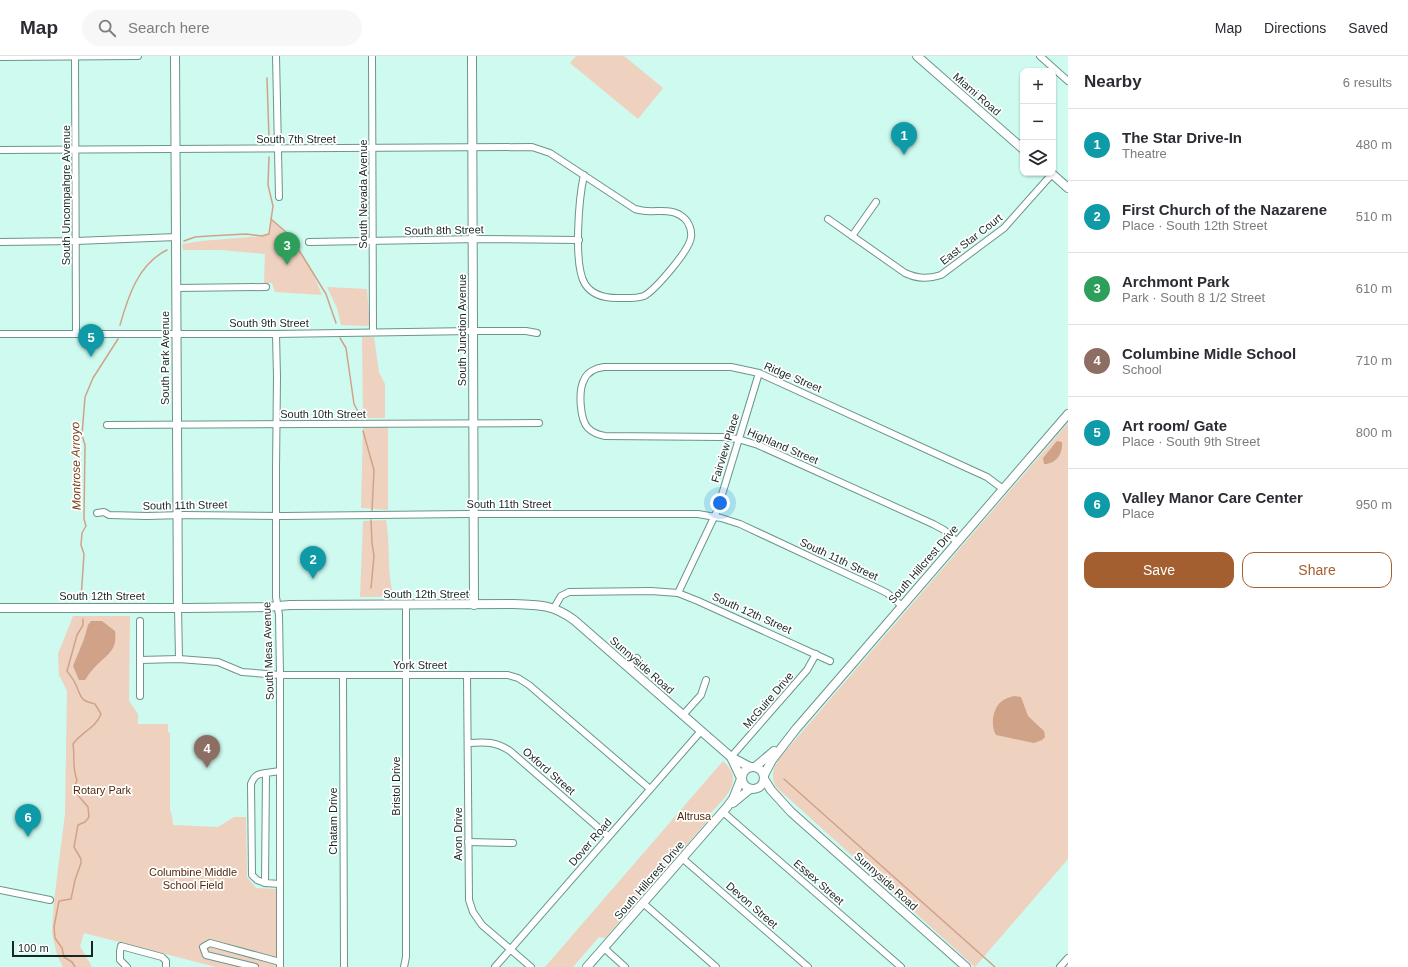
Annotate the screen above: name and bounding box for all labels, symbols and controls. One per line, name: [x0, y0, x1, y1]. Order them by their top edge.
search box: [82, 10, 362, 46]
text: Map: [20, 17, 58, 38]
icon: search: [96, 17, 118, 39]
text: Search here: [128, 19, 210, 36]
text: Map: [1215, 20, 1242, 36]
text: Directions: [1264, 20, 1326, 36]
text: Saved: [1348, 20, 1388, 36]
map controls: [1020, 68, 1056, 176]
button: +: [1020, 68, 1056, 104]
street label: Miami Road: [951, 70, 1003, 118]
text: Nearby: [1084, 72, 1142, 91]
text: 6 results: [1343, 75, 1392, 90]
button: −: [1020, 104, 1056, 140]
pin: 1: [891, 122, 917, 155]
street label: South Uncompahgre Avenue: [60, 125, 72, 265]
text: The Star Drive-In: [1122, 129, 1242, 146]
street label: South 7th Street: [256, 133, 336, 145]
text: 1: [1093, 137, 1101, 152]
text: 480 m: [1356, 137, 1392, 152]
street label: South Nevada Avenue: [357, 139, 369, 249]
button: layers: [1020, 140, 1056, 176]
text: Theatre: [1122, 146, 1167, 161]
text: First Church of the Nazarene: [1122, 201, 1327, 218]
text: 2: [1093, 209, 1101, 224]
text: 510 m: [1356, 209, 1392, 224]
street label: East Star Court: [938, 211, 1004, 267]
text: Place · South 12th Street: [1122, 218, 1267, 233]
street label: South 8th Street: [404, 223, 484, 237]
pin: 3: [274, 232, 300, 265]
text: Archmont Park: [1122, 273, 1230, 290]
street label: South Junction Avenue: [456, 274, 468, 386]
text: 3: [1093, 281, 1101, 296]
text: 610 m: [1356, 281, 1392, 296]
text: Park · South 8 1/2 Street: [1122, 290, 1265, 305]
street label: South Park Avenue: [159, 311, 171, 405]
street label: South 9th Street: [229, 317, 309, 329]
pin: 5: [78, 324, 104, 357]
text: Columbine Midle School: [1122, 345, 1296, 362]
text: 4: [1093, 353, 1101, 368]
text: 710 m: [1356, 353, 1392, 368]
street label: Ridge Street: [763, 360, 823, 394]
text: School: [1122, 362, 1162, 377]
street label: South 10th Street: [280, 408, 366, 420]
street label: Fairview Place: [709, 412, 741, 484]
text: Art room/ Gate: [1122, 417, 1227, 434]
water label: Montrose Arroyo: [68, 421, 84, 510]
text: 5: [1093, 425, 1101, 440]
text: 800 m: [1356, 425, 1392, 440]
street label: Highland Street: [746, 426, 820, 466]
text: Place · South 9th Street: [1122, 434, 1260, 449]
text: Valley Manor Care Center: [1122, 489, 1303, 506]
your location: [710, 493, 730, 513]
text: 6: [1093, 497, 1101, 512]
text: 950 m: [1356, 497, 1392, 512]
street label: South 11th Street: [142, 498, 228, 512]
street label: South 11th Street: [467, 498, 551, 510]
text: Place: [1122, 506, 1155, 521]
street label: South Hillcrest Drive: [886, 522, 960, 606]
street label: South 11th Street: [798, 536, 880, 582]
pin: 2: [300, 546, 326, 579]
button: Save: [1084, 552, 1234, 588]
button: Share: [1242, 552, 1392, 588]
street label: South 12th Street: [383, 588, 469, 600]
street label: South 12th Street: [59, 590, 145, 602]
street label: South 12th Street: [710, 590, 794, 636]
street label: South Mesa Avenue: [260, 602, 276, 700]
street label: Sunnyside Road: [608, 634, 676, 696]
street label: York Street: [393, 659, 447, 671]
street label: McGuire Drive: [740, 670, 796, 730]
pin: 4: [194, 735, 220, 768]
street label: Oxford Street: [520, 745, 578, 797]
street label: Bristol Drive: [390, 756, 402, 816]
park label: Rotary Park: [73, 784, 132, 796]
street label: Chatam Drive: [327, 787, 339, 855]
pin: 6: [15, 804, 41, 837]
street label: Avon Drive: [452, 807, 464, 861]
park label: Altrusa: [677, 810, 712, 822]
street label: Dover Road: [566, 816, 614, 868]
street label: South Hillcrest Drive: [612, 838, 686, 922]
street label: Sunnyside Road: [852, 850, 920, 912]
street label: Essex Street: [792, 857, 846, 907]
park label: Columbine Middle School Field: [149, 866, 237, 891]
street label: Devon Street: [724, 879, 780, 931]
scale bar: [12, 939, 93, 958]
text: 100 m: [18, 942, 49, 954]

